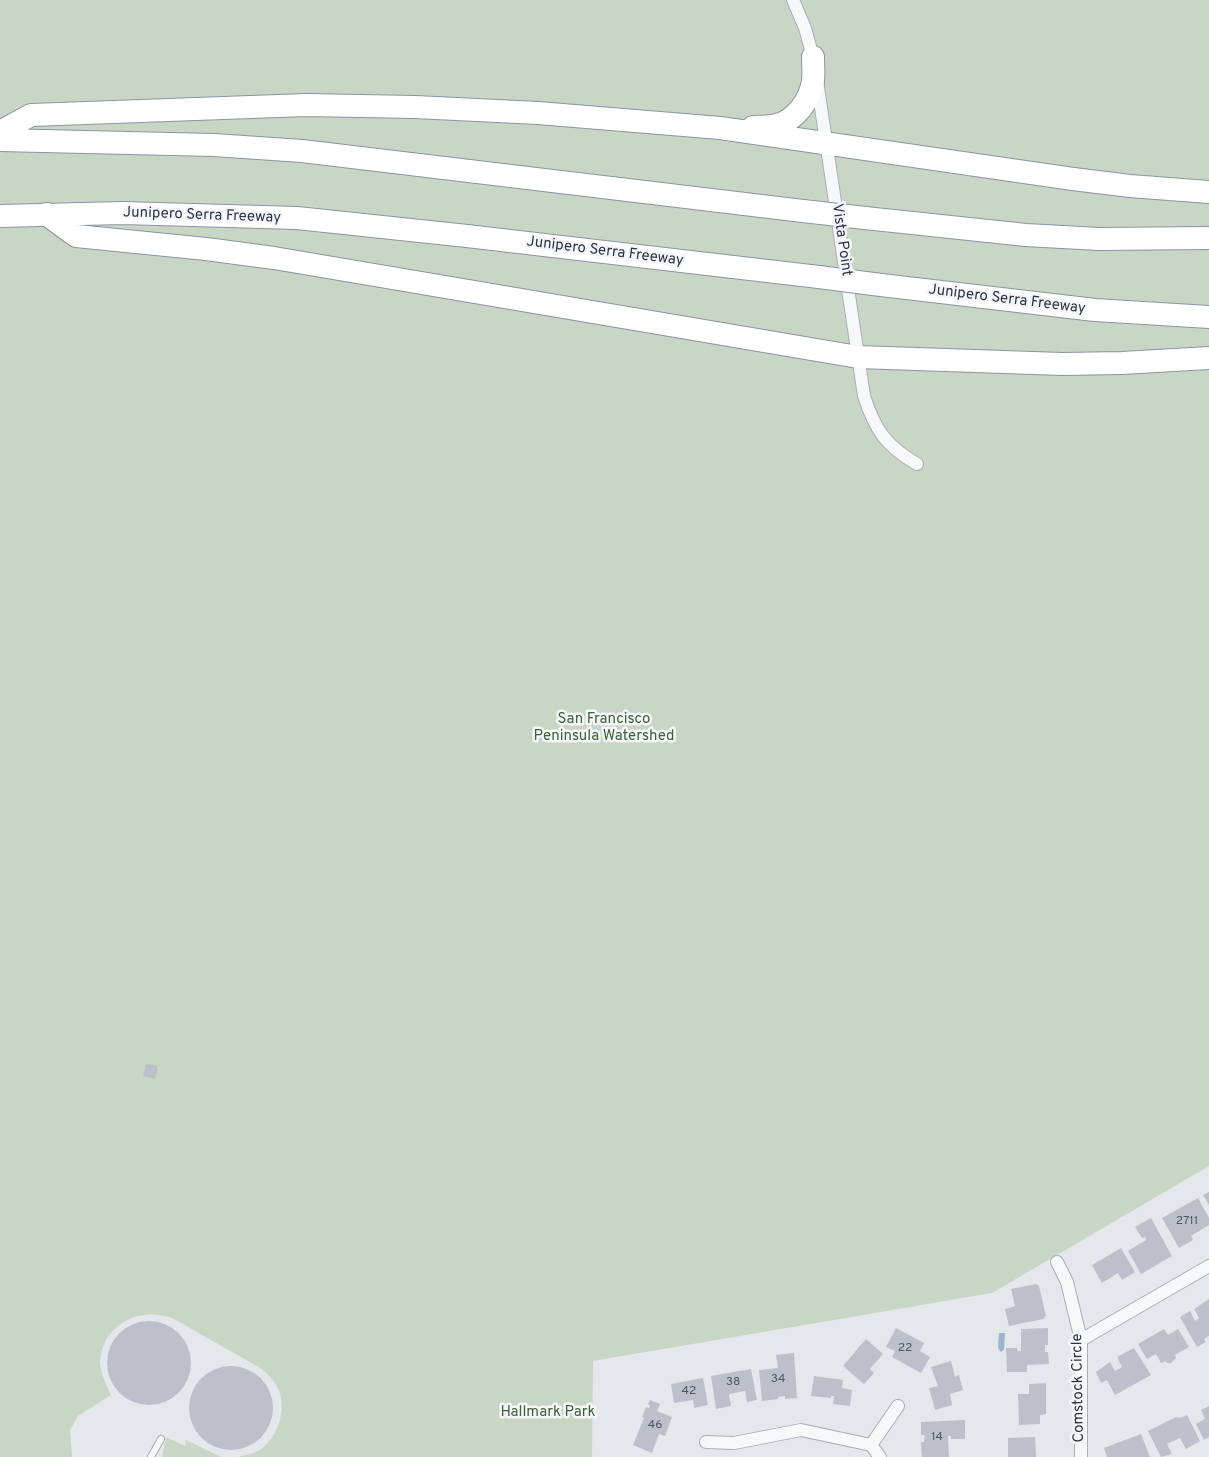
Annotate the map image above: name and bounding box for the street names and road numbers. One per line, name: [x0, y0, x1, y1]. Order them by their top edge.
street label: Vista Point: [827, 203, 855, 277]
street label: Junipero Serra Freeway: [123, 204, 281, 228]
street label: Junipero Serra Freeway: [525, 233, 685, 271]
street label: Junipero Serra Freeway: [927, 281, 1087, 319]
street label: Comstock Circle: [1069, 1333, 1089, 1443]

